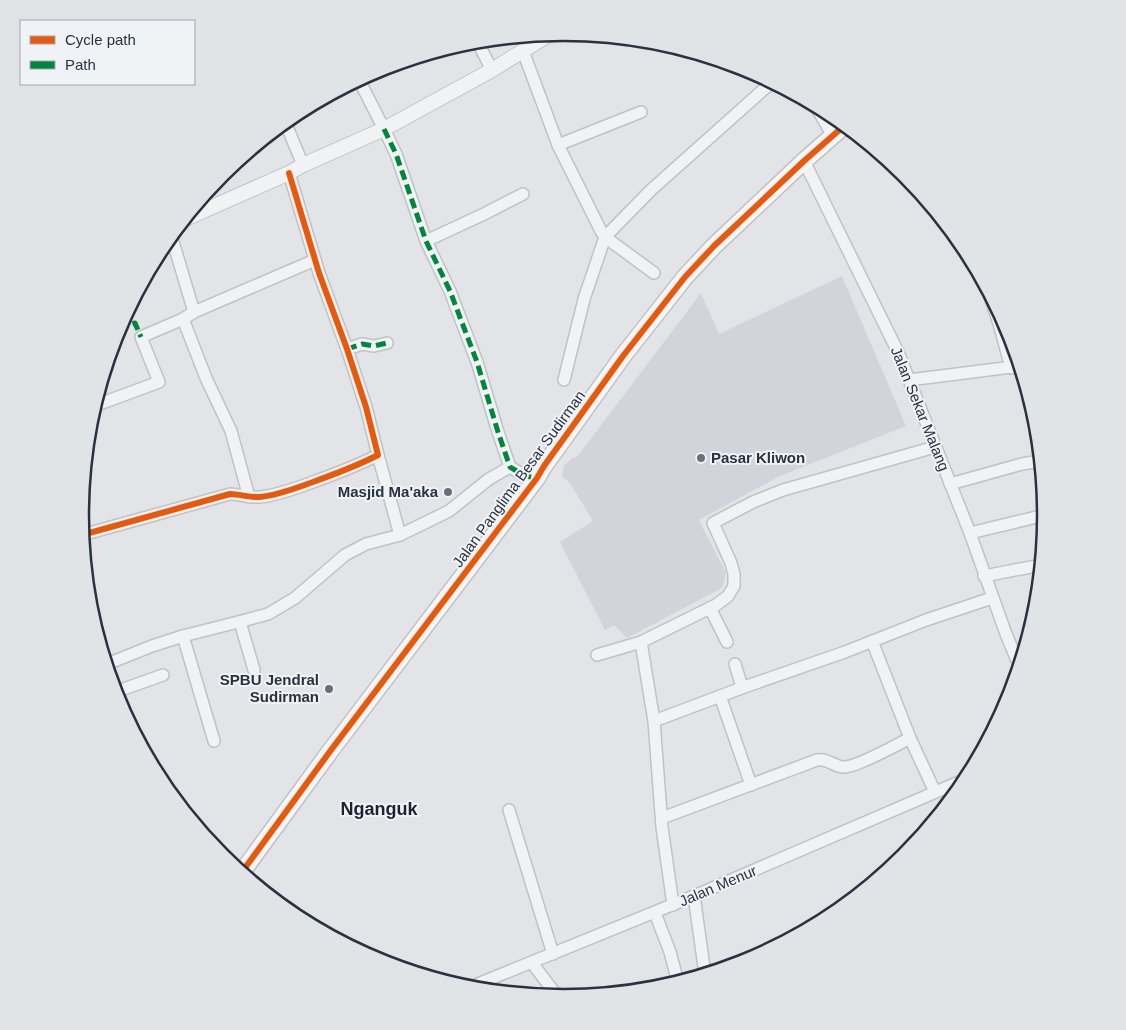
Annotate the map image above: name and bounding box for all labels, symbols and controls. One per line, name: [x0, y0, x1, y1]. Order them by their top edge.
legend: [20, 20, 195, 85]
text: Cycle path: [65, 31, 136, 48]
text: Path: [65, 56, 96, 73]
street label: Jalan Sekar Malang: [888, 344, 953, 473]
street label: Jalan Panglima Besar Sudirman: [449, 387, 588, 570]
place label: Pasar Kliwon: [711, 449, 805, 466]
marker: Pasar Kliwon: [695, 452, 707, 464]
place label: Masjid Ma'aka: [338, 483, 439, 500]
marker: Masjid Ma'aka: [442, 486, 454, 498]
place label: SPBU Jendral Sudirman: [220, 671, 319, 705]
marker: SPBU Jendral Sudirman: [323, 683, 335, 695]
district label: Nganguk: [340, 799, 418, 819]
street label: Jalan Menur: [676, 862, 759, 909]

